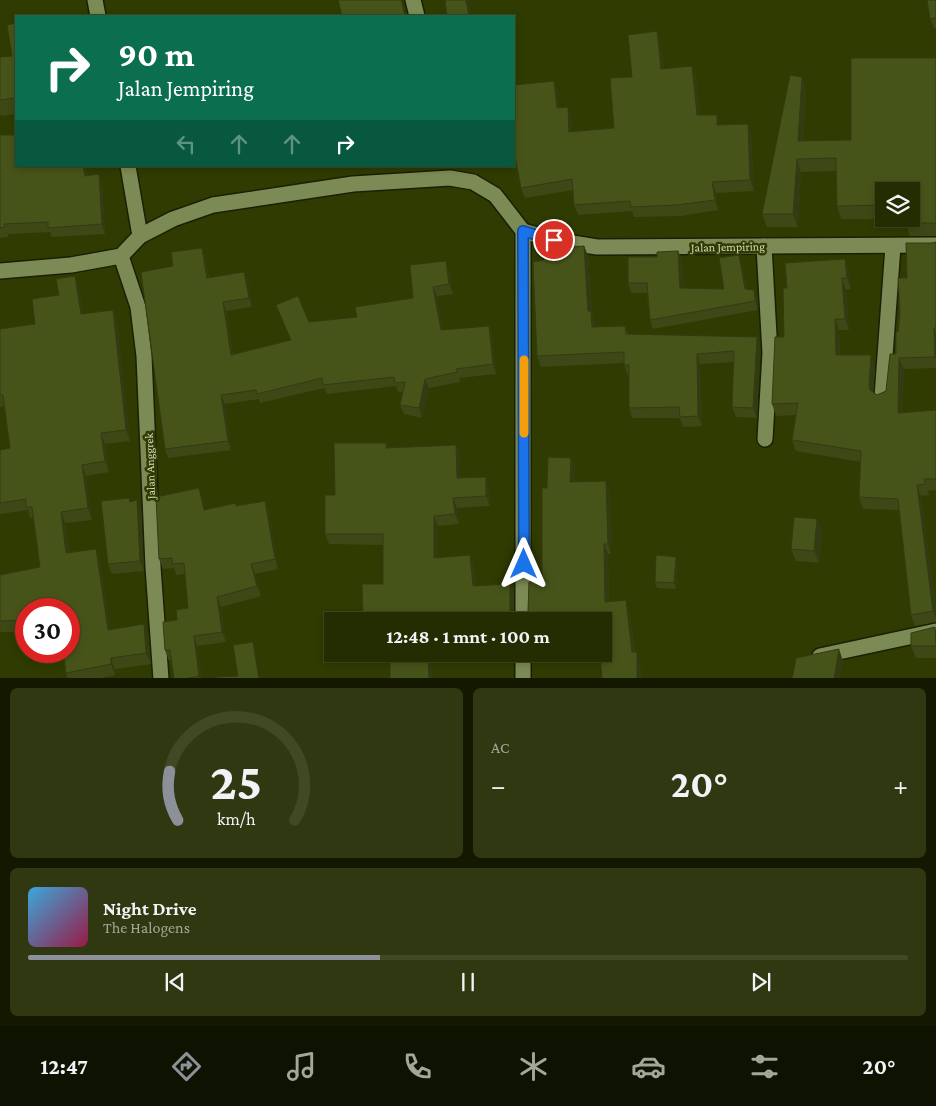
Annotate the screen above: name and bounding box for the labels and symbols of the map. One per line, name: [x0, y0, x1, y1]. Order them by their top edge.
pin: [533, 219, 575, 261]
street label: Jalan Jempiring: [690, 239, 765, 255]
street label: Jalan Anggrek: [142, 432, 158, 500]
position arrow: [497, 537, 549, 589]
speed limit sign: 30: [15, 598, 80, 663]

